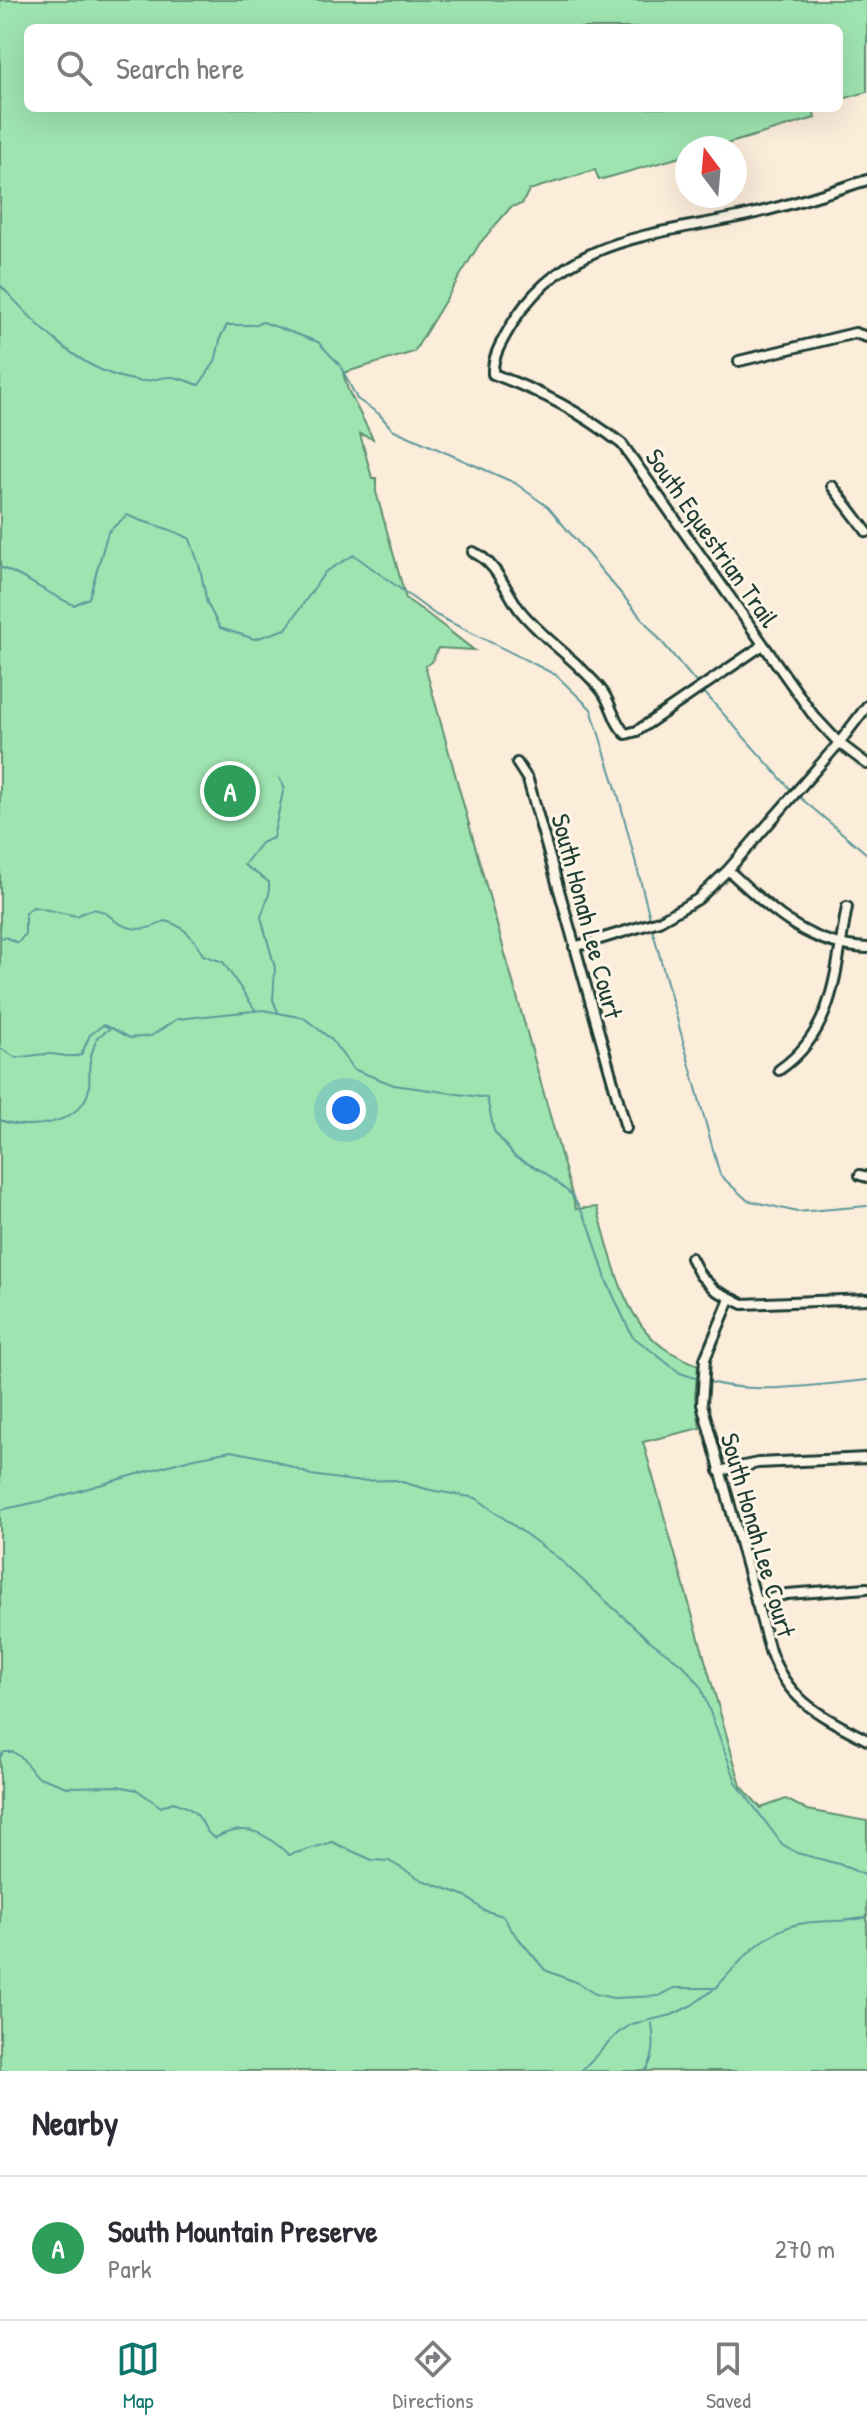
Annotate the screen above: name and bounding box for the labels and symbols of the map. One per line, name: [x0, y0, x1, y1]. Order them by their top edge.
north arrow: [675, 136, 747, 208]
street label: South Equestrian Trail: [638, 441, 787, 634]
pin: A: [204, 761, 256, 821]
street label: South Honah Lee Court: [543, 810, 632, 1023]
your location: [326, 1090, 366, 1130]
street label: South Honah Lee Court: [713, 1429, 805, 1642]

